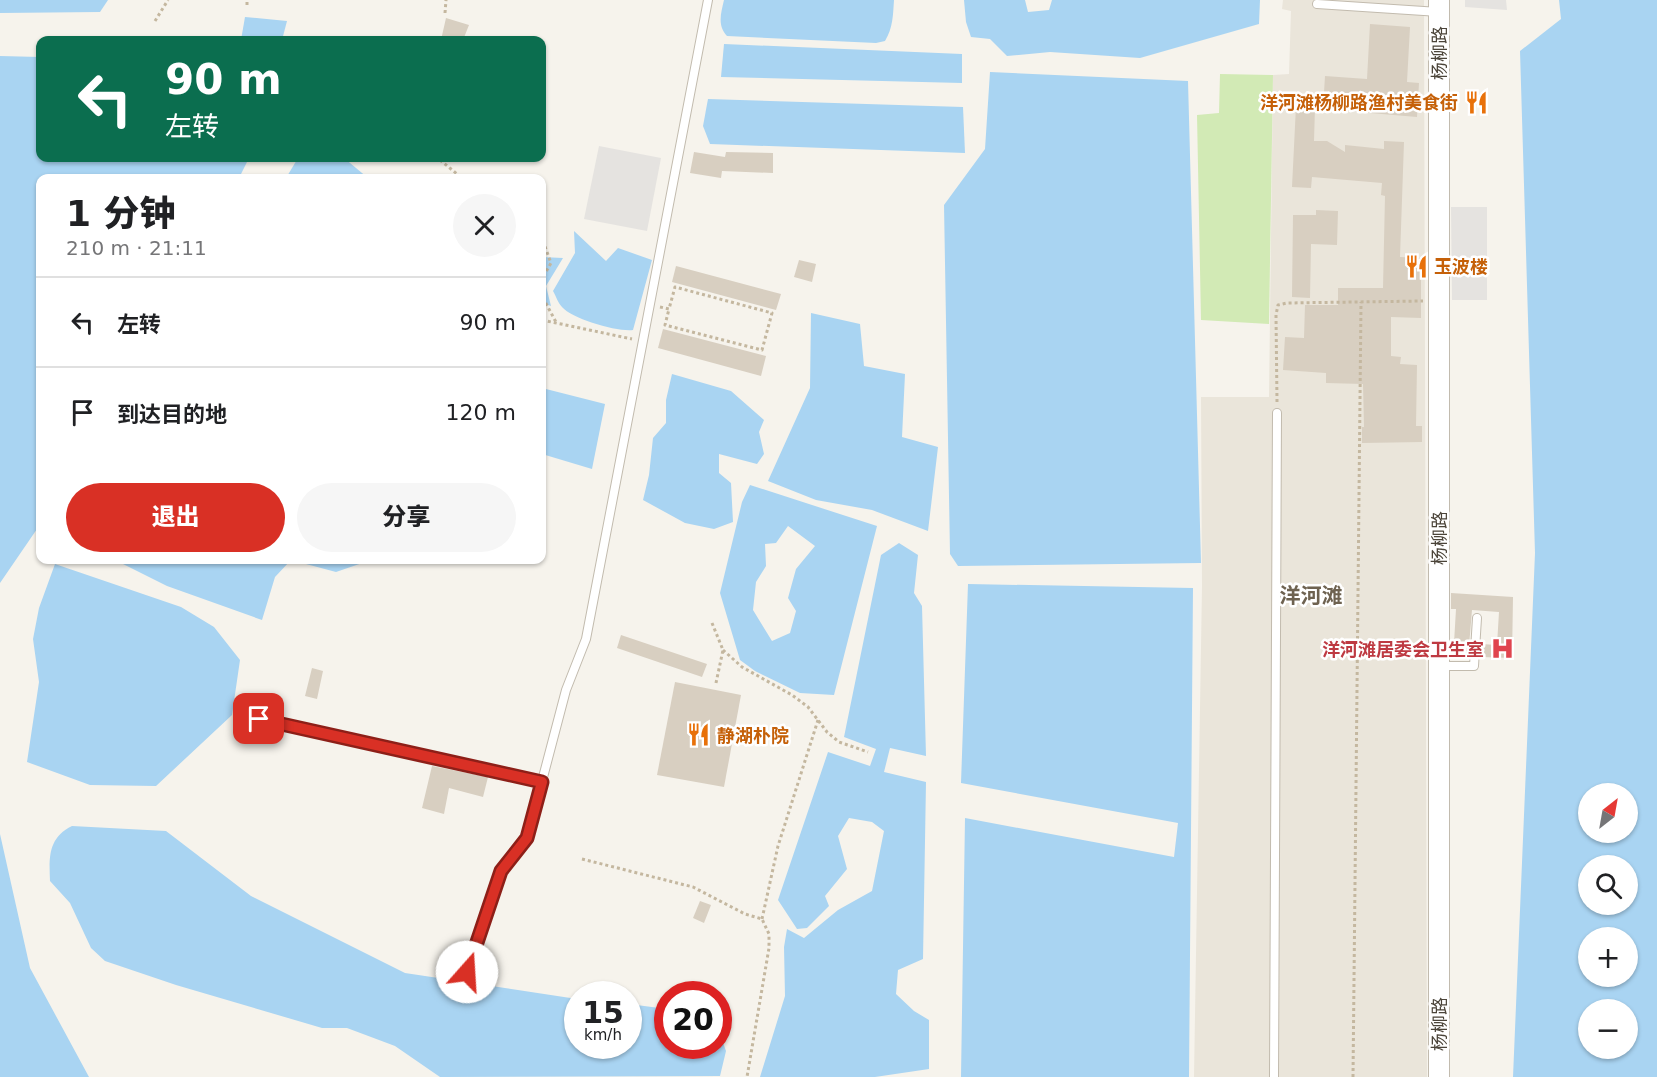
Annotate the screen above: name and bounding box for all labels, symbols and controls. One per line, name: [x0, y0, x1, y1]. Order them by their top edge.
street label: 杨柳路: [1429, 26, 1450, 80]
text: 90 m: [165, 55, 282, 104]
icon: left: [66, 60, 144, 138]
restaurant icon: 洋河滩杨柳路渔村美食街: [1463, 89, 1489, 115]
place label: 洋河滩杨柳路渔村美食街: [1260, 92, 1458, 113]
text: 左转: [165, 111, 219, 142]
text: 1 分钟: [66, 193, 176, 234]
button: close: [453, 194, 516, 257]
text: 210 m · 21:11: [66, 236, 207, 260]
restaurant icon: 玉波楼: [1403, 253, 1429, 279]
place label: 玉波楼: [1434, 256, 1488, 277]
icon: left: [66, 306, 99, 339]
text: 90 m: [460, 310, 516, 335]
text: 左转: [117, 312, 161, 337]
icon: arrive: [66, 396, 99, 429]
text: 120 m: [446, 400, 516, 425]
text: 到达目的地: [117, 402, 227, 427]
button: 退出: [66, 483, 285, 552]
button: 分享: [297, 483, 516, 552]
street label: 杨柳路: [1429, 511, 1450, 565]
district label: 洋河滩: [1280, 584, 1343, 608]
hospital icon: 洋河滩居委会卫生室: [1489, 636, 1515, 662]
place label: 洋河滩居委会卫生室: [1322, 639, 1484, 660]
pin: [233, 693, 284, 744]
icon: arrive: [242, 702, 275, 735]
restaurant icon: 静湖朴院: [686, 722, 712, 748]
place label: 静湖朴院: [717, 725, 789, 746]
north arrow: [1578, 783, 1638, 843]
map controls: [1578, 783, 1638, 1059]
button: search: [1578, 855, 1638, 915]
button: +: [1578, 927, 1638, 987]
position arrow: [435, 940, 499, 1004]
speed limit sign: 20: [654, 981, 732, 1059]
text: 15: [582, 995, 624, 1030]
street label: 杨柳路: [1429, 997, 1450, 1051]
button: −: [1578, 999, 1638, 1059]
text: km/h: [584, 1026, 622, 1044]

